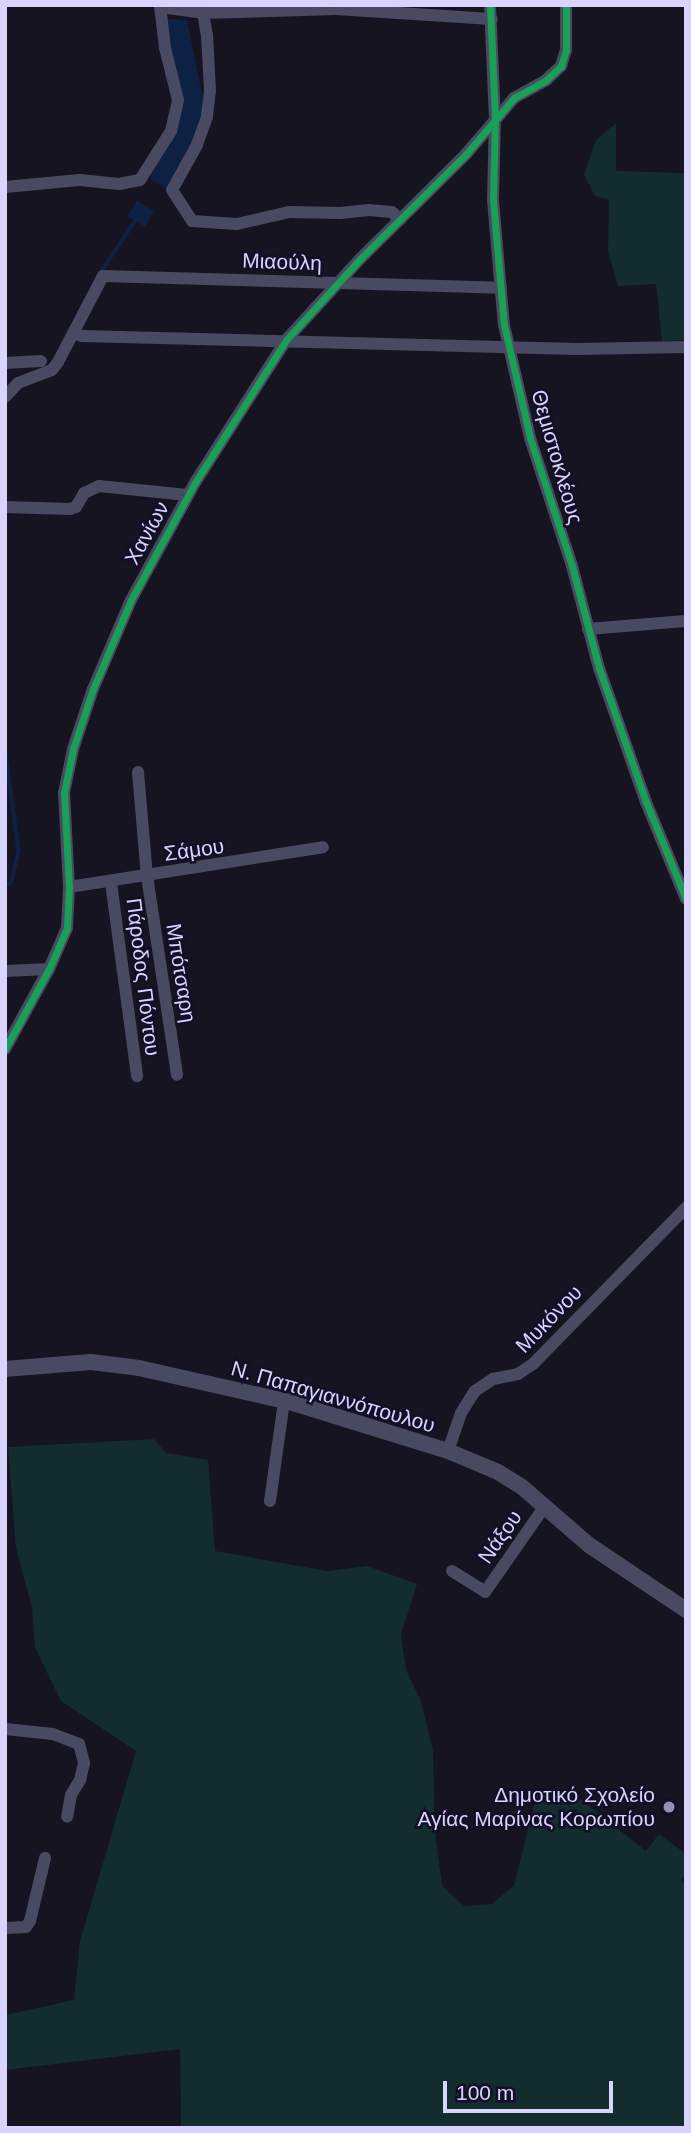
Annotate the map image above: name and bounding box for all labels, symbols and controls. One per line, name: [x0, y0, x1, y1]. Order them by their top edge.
street label: Μιαούλη: [242, 248, 322, 276]
street label: Θεμιστοκλέους: [526, 387, 588, 527]
street label: Χανίων: [119, 497, 175, 569]
street label: Σάμου: [162, 833, 226, 867]
street label: Πάροδος Πόντου: [121, 897, 165, 1057]
street label: Μπότσαρη: [161, 922, 201, 1024]
street label: Μυκόνου: [511, 1280, 587, 1358]
street label: Ν. Παπαγιαννόπουλου: [228, 1356, 438, 1438]
street label: Νάξου: [473, 1505, 527, 1569]
place label: Δημοτικό Σχολείο Αγίας Μαρίνας Κορωπίου: [417, 1782, 655, 1832]
marker: Δημοτικό Σχολείο Αγίας Μαρίνας Κορωπίου: [661, 1799, 677, 1815]
scale bar: [446, 2066, 616, 2110]
text: 100 m: [456, 2081, 514, 2104]

